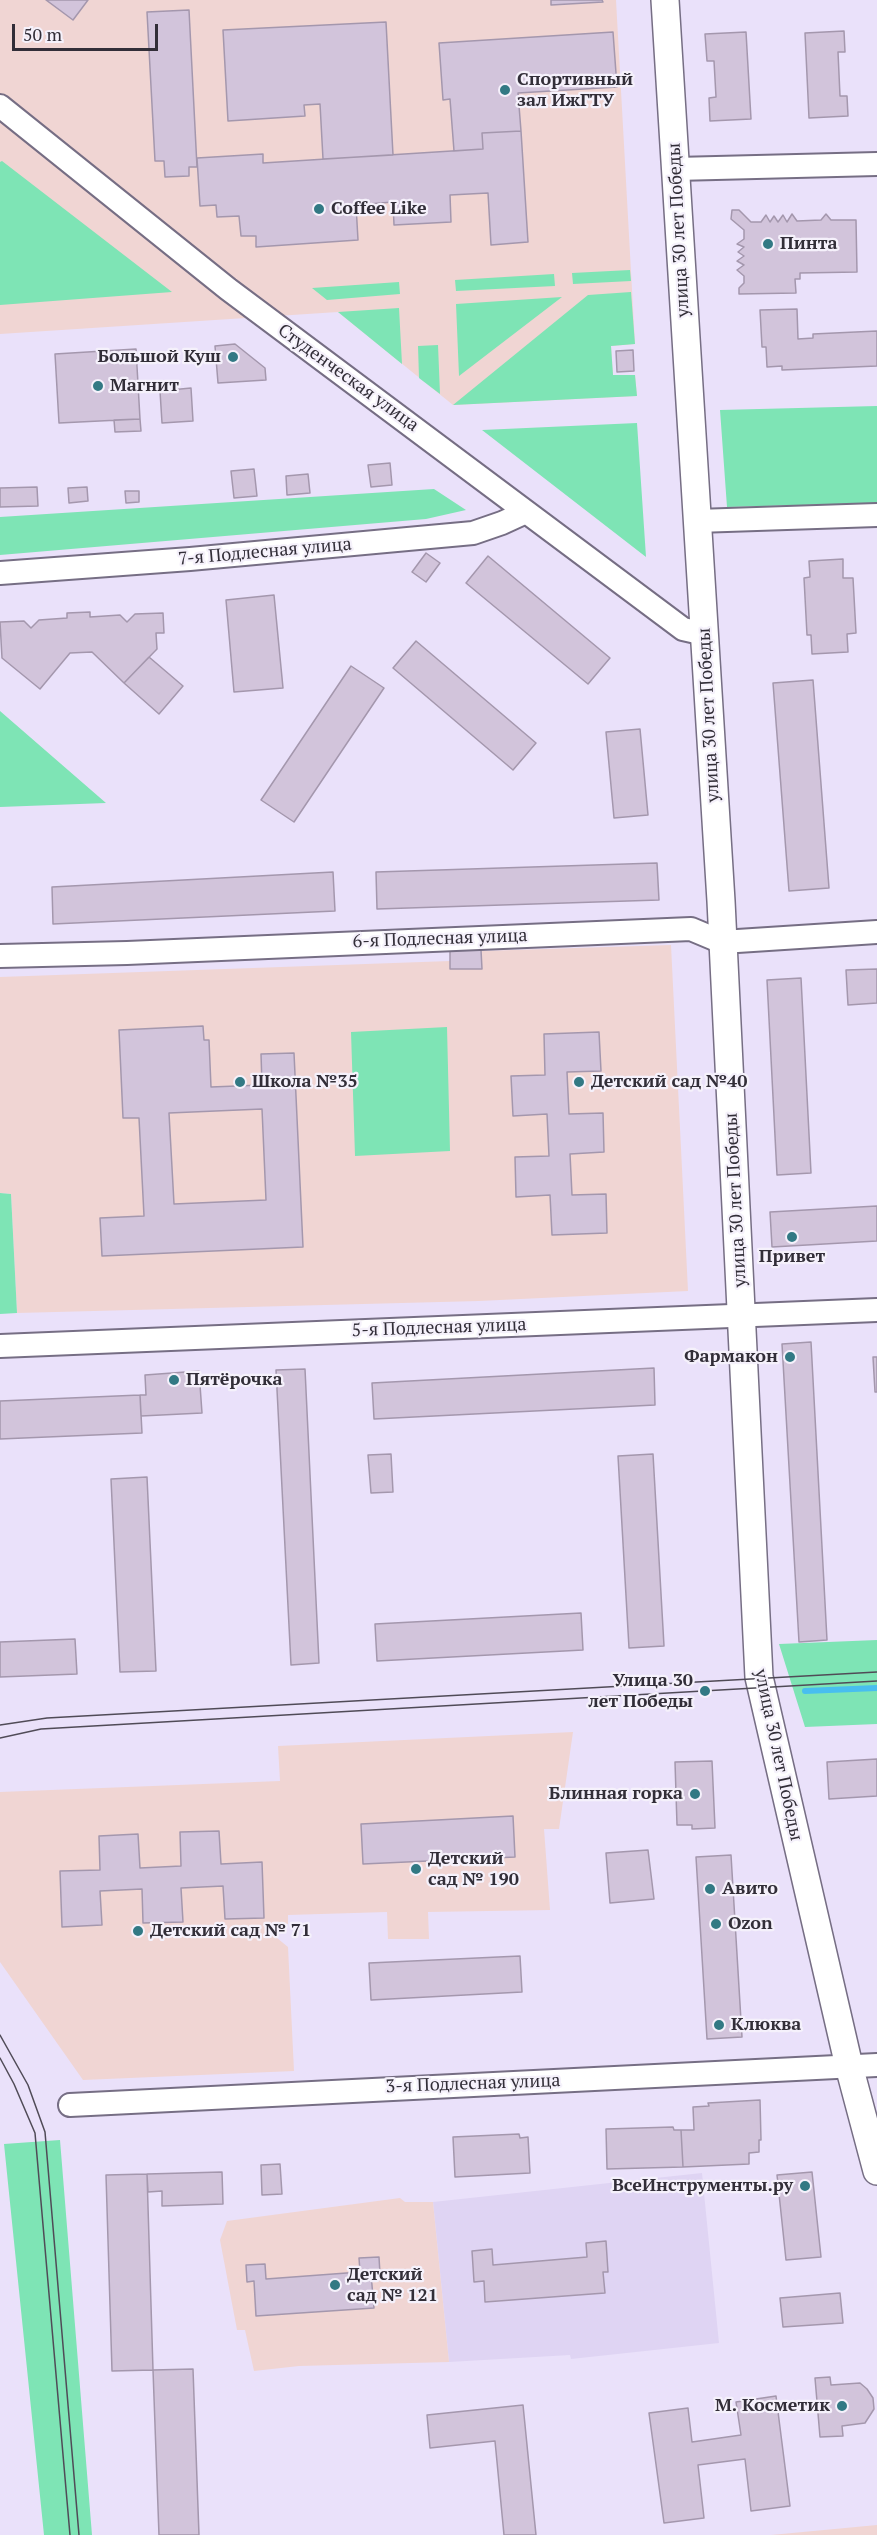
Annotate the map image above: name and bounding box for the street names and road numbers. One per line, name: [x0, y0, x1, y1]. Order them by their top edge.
street label: улица 30 лет Победы: [664, 142, 694, 318]
street label: Студенческая улица: [273, 320, 423, 436]
street label: 7-я Подлесная улица: [177, 534, 353, 570]
street label: улица 30 лет Победы: [694, 627, 724, 803]
street label: 6-я Подлесная улица: [352, 925, 528, 953]
street label: улица 30 лет Победы: [721, 1112, 751, 1288]
street label: 5-я Подлесная улица: [351, 1314, 527, 1342]
street label: улица 30 лет Победы: [749, 1667, 807, 1843]
street label: 3-я Подлесная улица: [385, 2070, 561, 2098]

